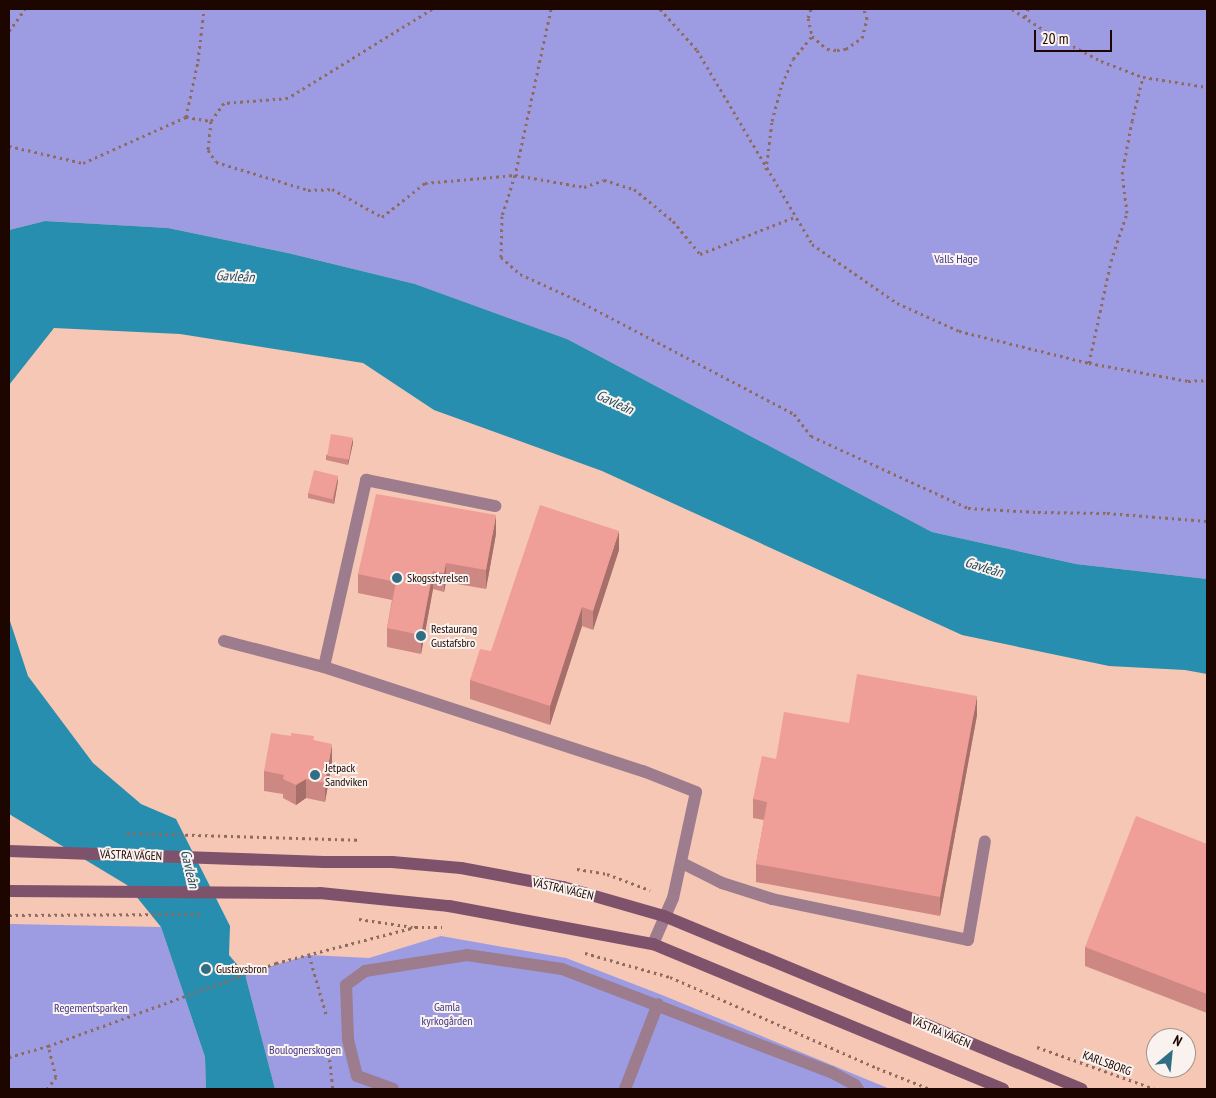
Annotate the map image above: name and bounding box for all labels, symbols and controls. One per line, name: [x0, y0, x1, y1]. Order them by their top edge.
scale bar: [1036, 20, 1114, 52]
text: 20 m: [1042, 29, 1068, 48]
park label: Valls Hage: [934, 252, 978, 266]
water label: Gavleån: [215, 267, 255, 285]
water label: Gavleån: [594, 386, 636, 418]
water label: Gavleån: [963, 553, 1005, 581]
place label: Skogsstyrelsen: [407, 571, 468, 585]
marker: Skogsstyrelsen: [391, 572, 403, 584]
place label: Restaurang Gustafsbro: [431, 622, 477, 650]
marker: Restaurang Gustafsbro: [415, 630, 427, 642]
place label: Jetpack Sandviken: [325, 761, 367, 789]
marker: Jetpack Sandviken: [309, 769, 321, 781]
street label: VÄSTRA VÄGEN: [99, 847, 163, 863]
water label: Gavleån: [177, 848, 203, 890]
street label: VÄSTRA VÄGEN: [531, 875, 595, 903]
place label: Gustavsbron: [216, 962, 267, 976]
marker: Gustavsbron: [200, 963, 212, 975]
park label: Gamla kyrkogården: [422, 1000, 472, 1028]
park label: Regementsparken: [54, 1001, 128, 1015]
street label: VÄSTRA VÄGEN: [909, 1013, 973, 1051]
north arrow: [1146, 1028, 1196, 1078]
text: N: [1170, 1031, 1185, 1050]
park label: Boulognerskogen: [269, 1043, 341, 1057]
street label: KARLSBORG: [1081, 1048, 1133, 1078]

